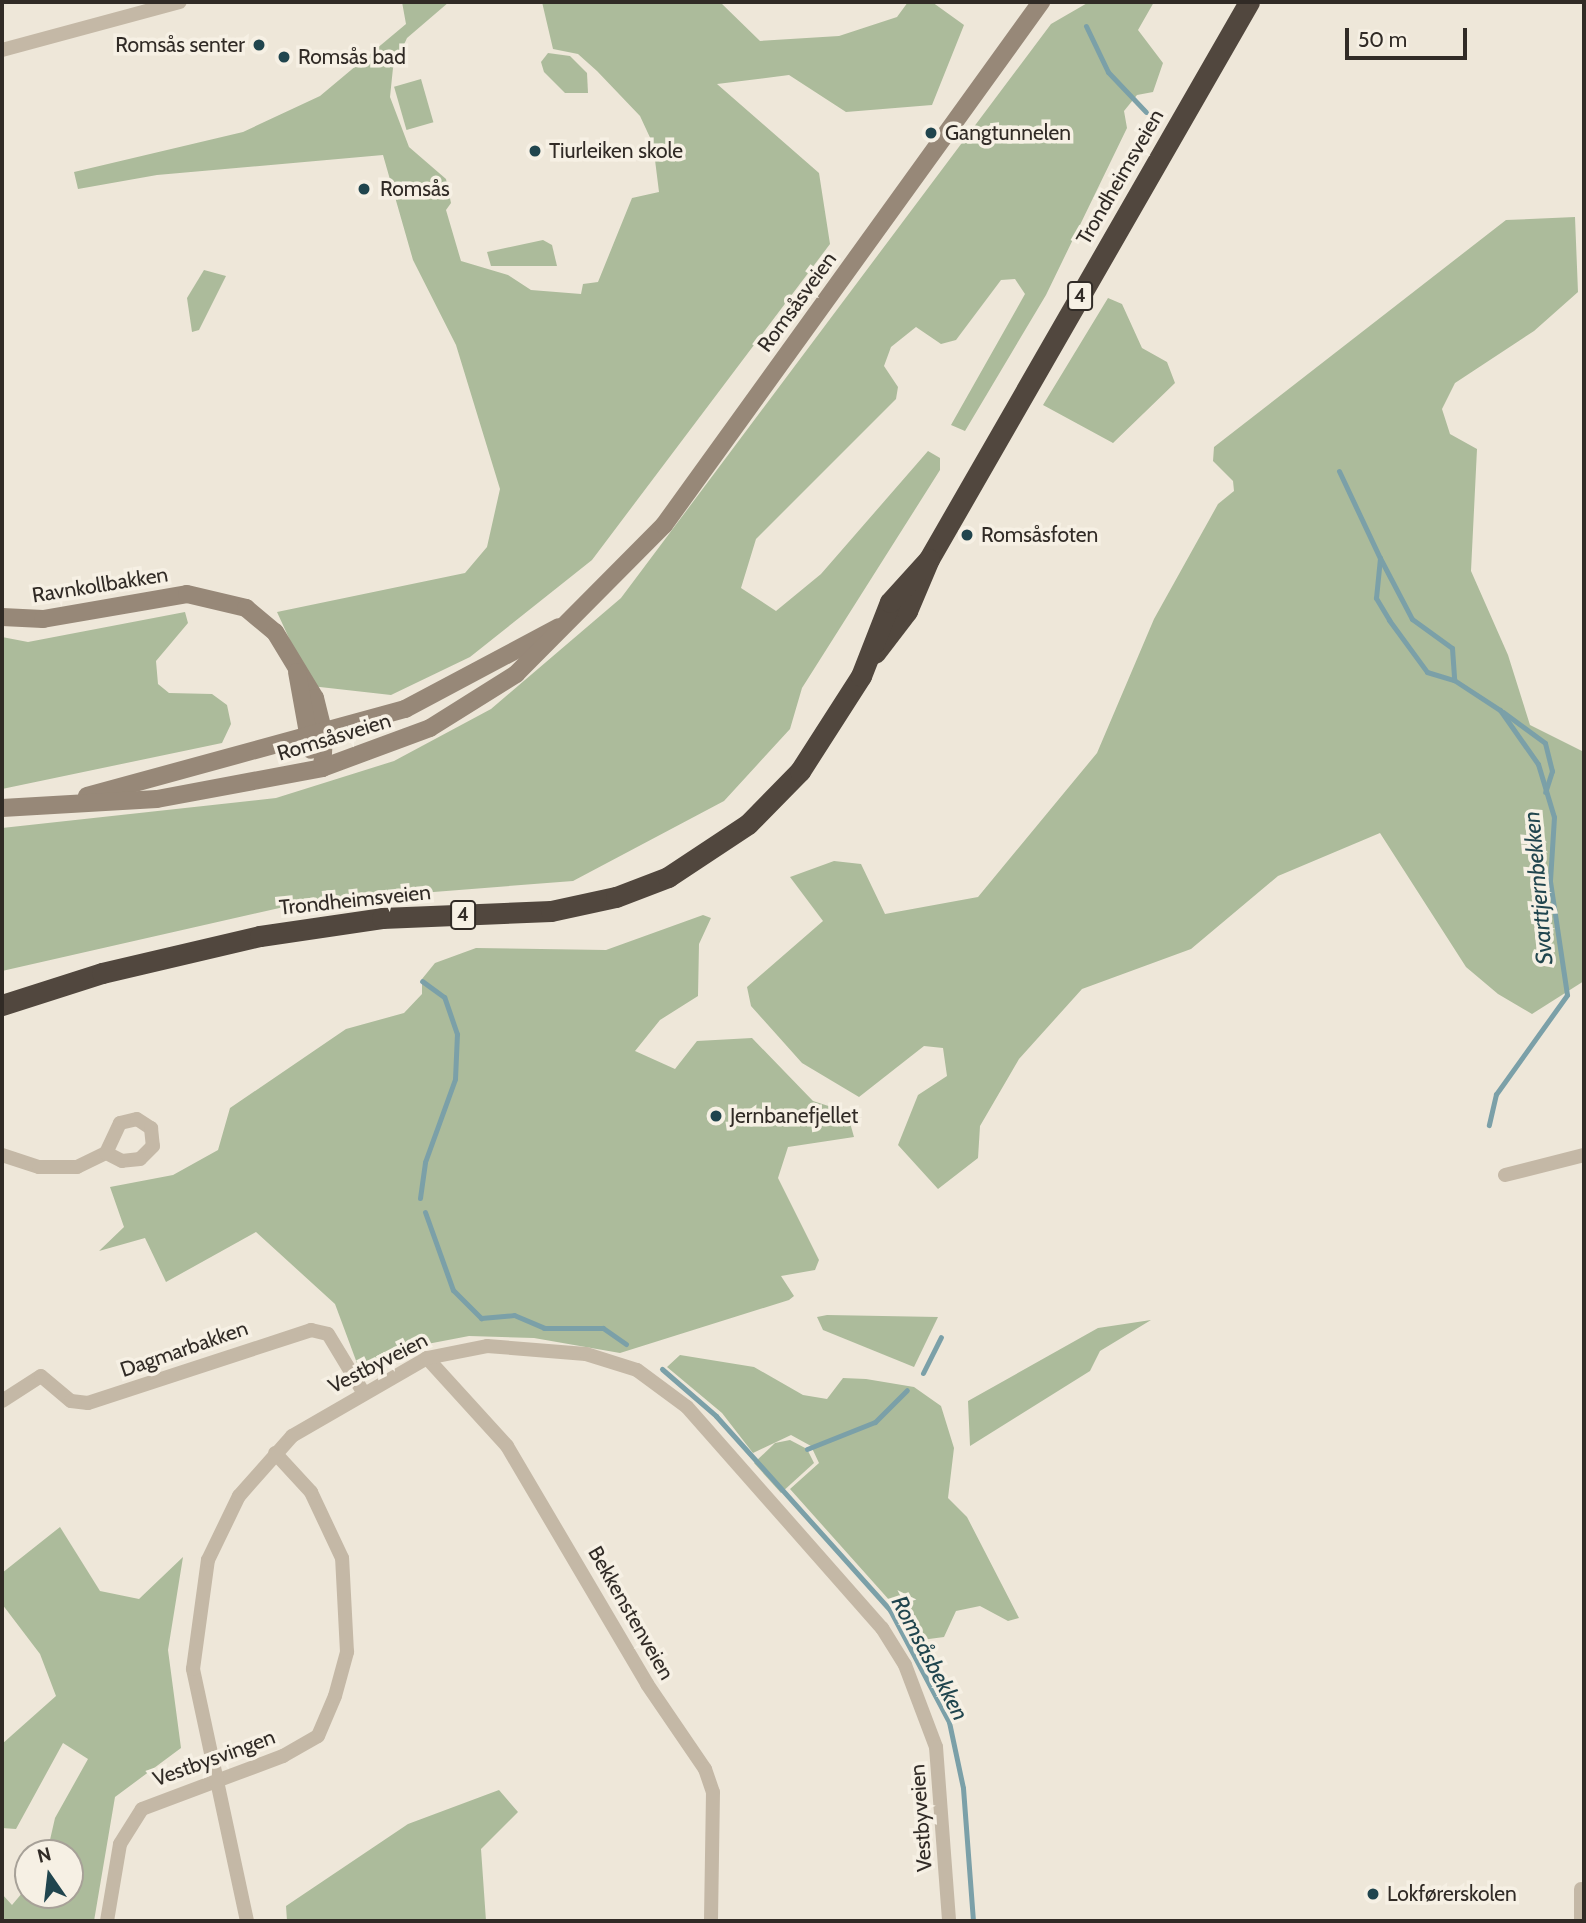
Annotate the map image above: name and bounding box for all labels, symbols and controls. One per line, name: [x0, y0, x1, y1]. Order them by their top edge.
scale bar: [1348, 14, 1470, 58]
text: 50 m: [1358, 27, 1407, 52]
place label: Romsås senter: [115, 32, 245, 58]
marker: Romsås senter: [251, 37, 267, 53]
place label: Romsås bad: [298, 44, 406, 70]
marker: Romsås bad: [276, 49, 292, 65]
street label: Trondheimsveien: [1071, 105, 1169, 249]
place label: Gangtunnelen: [945, 120, 1071, 146]
marker: Gangtunnelen: [923, 125, 939, 141]
place label: Tiurleiken skole: [549, 138, 683, 164]
marker: Tiurleiken skole: [527, 143, 543, 159]
place label: Romsås: [380, 176, 450, 202]
marker: Romsås: [354, 179, 374, 199]
street label: Romsåsveien: [752, 247, 842, 357]
road number: 4: [1066, 280, 1094, 312]
place label: Romsåsfoten: [981, 522, 1098, 548]
marker: Romsåsfoten: [959, 527, 975, 543]
street label: Ravnkollbakken: [30, 562, 170, 608]
street label: Romsåsveien: [274, 708, 394, 766]
water label: Svarttjernbekken: [1518, 810, 1558, 966]
street label: Trondheimsveien: [278, 880, 432, 920]
road number: 4: [449, 900, 477, 931]
place label: Jernbanefjellet: [730, 1103, 858, 1129]
marker: Jernbanefjellet: [708, 1108, 724, 1124]
street label: Dagmarbakken: [117, 1315, 251, 1383]
street label: Vestbyveien: [324, 1327, 432, 1399]
street label: Bekkenstenveien: [583, 1542, 679, 1684]
water label: Romsåsbekken: [886, 1591, 974, 1725]
street label: Vestbysvingen: [149, 1724, 279, 1792]
street label: Vestbyveien: [905, 1763, 937, 1873]
north arrow: [14, 1839, 84, 1909]
text: N: [35, 1842, 54, 1868]
place label: Lokførerskolen: [1387, 1881, 1517, 1907]
marker: Lokførerskolen: [1365, 1886, 1381, 1902]

